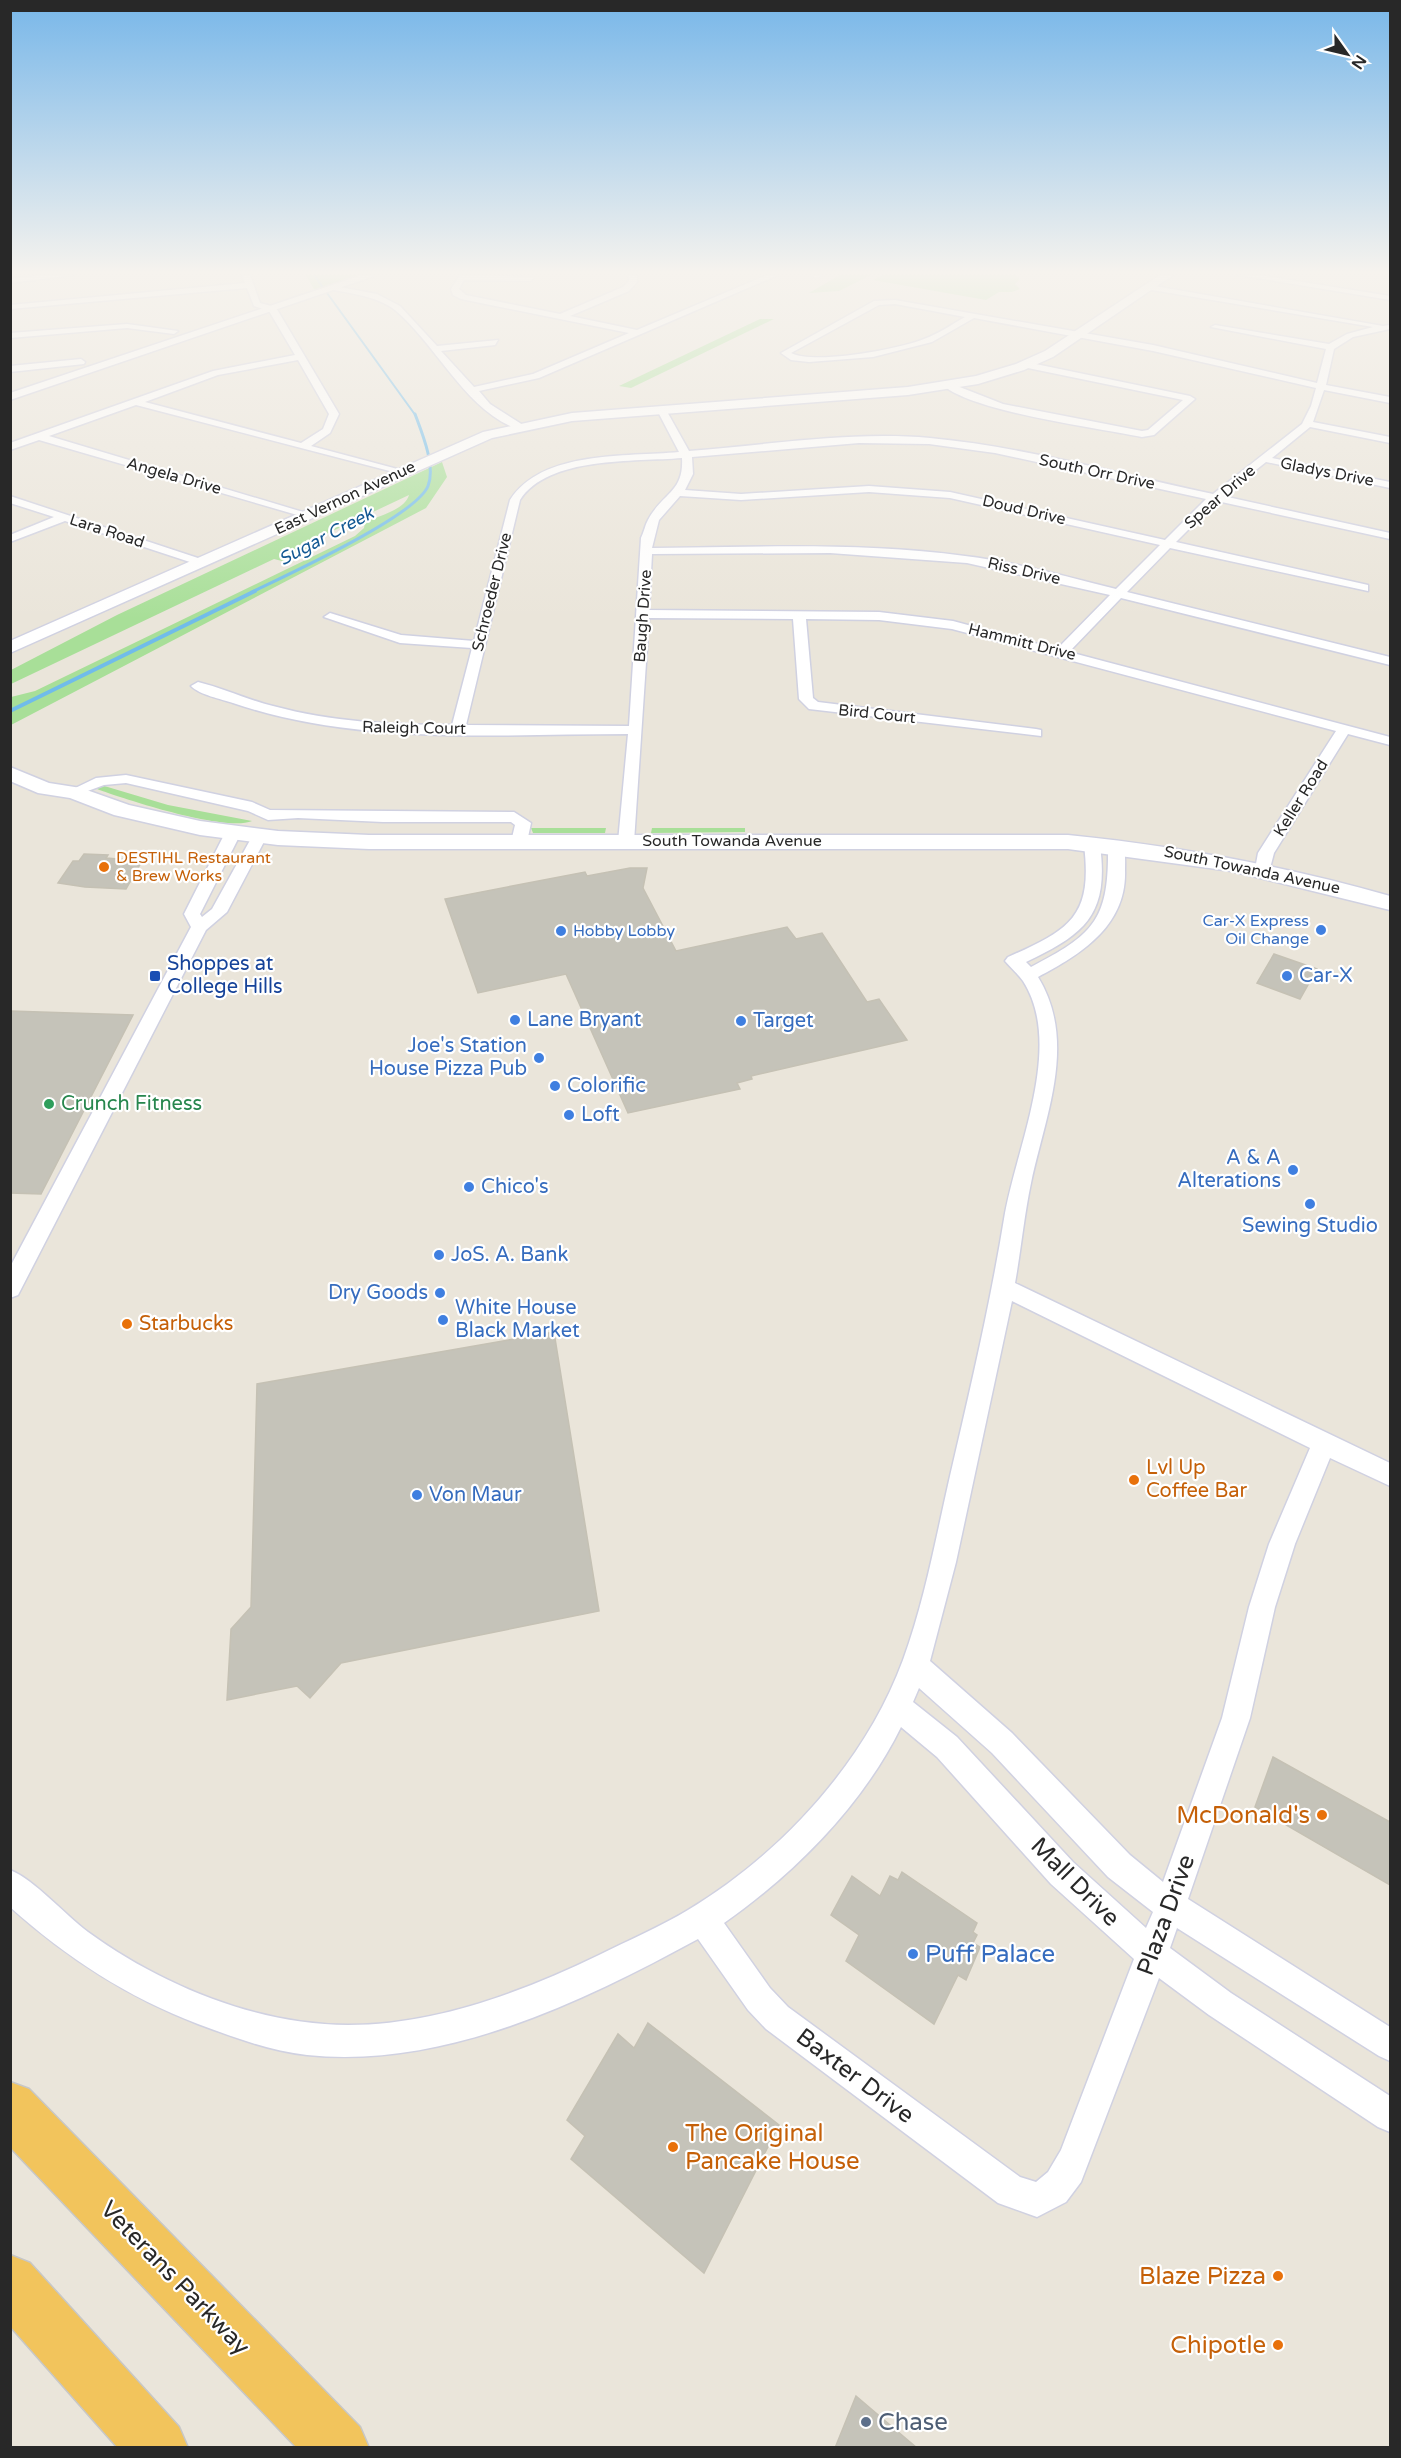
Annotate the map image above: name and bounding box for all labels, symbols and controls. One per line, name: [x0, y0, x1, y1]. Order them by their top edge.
north arrow: [1317, 24, 1377, 84]
text: N: [1347, 51, 1370, 73]
street label: South Orr Drive: [1037, 450, 1157, 494]
street label: Angela Drive: [124, 453, 224, 499]
street label: Gladys Drive: [1278, 453, 1376, 491]
street label: East Vernon Avenue: [271, 457, 419, 539]
street label: Spear Drive: [1180, 461, 1260, 533]
street label: Doud Drive: [980, 491, 1068, 529]
water label: Sugar Creek: [275, 501, 378, 570]
street label: Lara Road: [67, 509, 147, 553]
street label: Schroeder Drive: [468, 531, 516, 653]
street label: Riss Drive: [986, 553, 1062, 589]
street label: Baugh Drive: [630, 569, 656, 663]
street label: Hammitt Drive: [966, 619, 1078, 665]
street label: Bird Court: [837, 700, 917, 728]
street label: Raleigh Court: [362, 717, 466, 739]
street label: Keller Road: [1269, 756, 1333, 840]
street label: South Towanda Avenue: [642, 831, 822, 851]
street label: South Towanda Avenue: [1162, 842, 1342, 898]
place label: DESTIHL Restaurant & Brew Works: [116, 848, 271, 886]
marker: DESTIHL Restaurant & Brew Works: [97, 860, 111, 874]
place label: Car-X Express Oil Change: [1203, 911, 1309, 949]
place label: Hobby Lobby: [573, 921, 675, 941]
marker: Car-X Express Oil Change: [1314, 923, 1328, 937]
marker: Hobby Lobby: [554, 924, 568, 938]
place label: Shoppes at College Hills: [167, 952, 283, 999]
place label: Car-X: [1299, 964, 1353, 988]
marker: Shoppes at College Hills: [148, 969, 162, 983]
marker: Car-X: [1280, 969, 1294, 983]
place label: Lane Bryant: [527, 1008, 642, 1032]
place label: Target: [753, 1009, 814, 1033]
marker: Lane Bryant: [508, 1013, 522, 1027]
marker: Target: [734, 1014, 748, 1028]
place label: Joe's Station House Pizza Pub: [369, 1034, 527, 1081]
marker: Joe's Station House Pizza Pub: [532, 1051, 546, 1065]
place label: Colorific: [567, 1074, 646, 1098]
marker: Colorific: [548, 1079, 562, 1093]
place label: Crunch Fitness: [61, 1092, 202, 1116]
marker: Crunch Fitness: [42, 1097, 56, 1111]
place label: Loft: [581, 1103, 620, 1127]
marker: Loft: [562, 1108, 576, 1122]
place label: A & A Alterations: [1177, 1146, 1281, 1193]
marker: A & A Alterations: [1286, 1163, 1300, 1177]
place label: Chico's: [481, 1175, 549, 1199]
marker: Chico's: [462, 1180, 476, 1194]
marker: Sewing Studio: [1303, 1197, 1317, 1211]
place label: Sewing Studio: [1242, 1214, 1378, 1238]
place label: JoS. A. Bank: [451, 1243, 569, 1267]
marker: JoS. A. Bank: [432, 1248, 446, 1262]
place label: Dry Goods: [328, 1281, 428, 1305]
marker: Dry Goods: [433, 1286, 447, 1300]
place label: White House Black Market: [455, 1296, 580, 1343]
place label: Starbucks: [139, 1312, 233, 1336]
marker: White House Black Market: [436, 1313, 450, 1327]
marker: Starbucks: [120, 1317, 134, 1331]
place label: Lvl Up Coffee Bar: [1146, 1456, 1247, 1503]
marker: Lvl Up Coffee Bar: [1127, 1473, 1141, 1487]
place label: Von Maur: [429, 1483, 522, 1507]
marker: Von Maur: [410, 1488, 424, 1502]
place label: McDonald's: [1176, 1801, 1310, 1830]
marker: McDonald's: [1315, 1808, 1329, 1822]
street label: Mall Drive: [1024, 1831, 1126, 1933]
street label: Plaza Drive: [1131, 1851, 1201, 1979]
place label: Puff Palace: [925, 1940, 1055, 1969]
marker: Puff Palace: [906, 1947, 920, 1961]
street label: Baxter Drive: [790, 2022, 920, 2130]
place label: The Original Pancake House: [685, 2119, 860, 2176]
marker: The Original Pancake House: [666, 2140, 680, 2154]
street label: Veterans Parkway: [94, 2195, 256, 2361]
place label: Blaze Pizza: [1139, 2262, 1266, 2291]
marker: Blaze Pizza: [1271, 2269, 1285, 2283]
place label: Chipotle: [1170, 2331, 1266, 2360]
marker: Chipotle: [1271, 2338, 1285, 2352]
place label: Chase: [878, 2408, 948, 2437]
marker: Chase: [859, 2415, 873, 2429]

